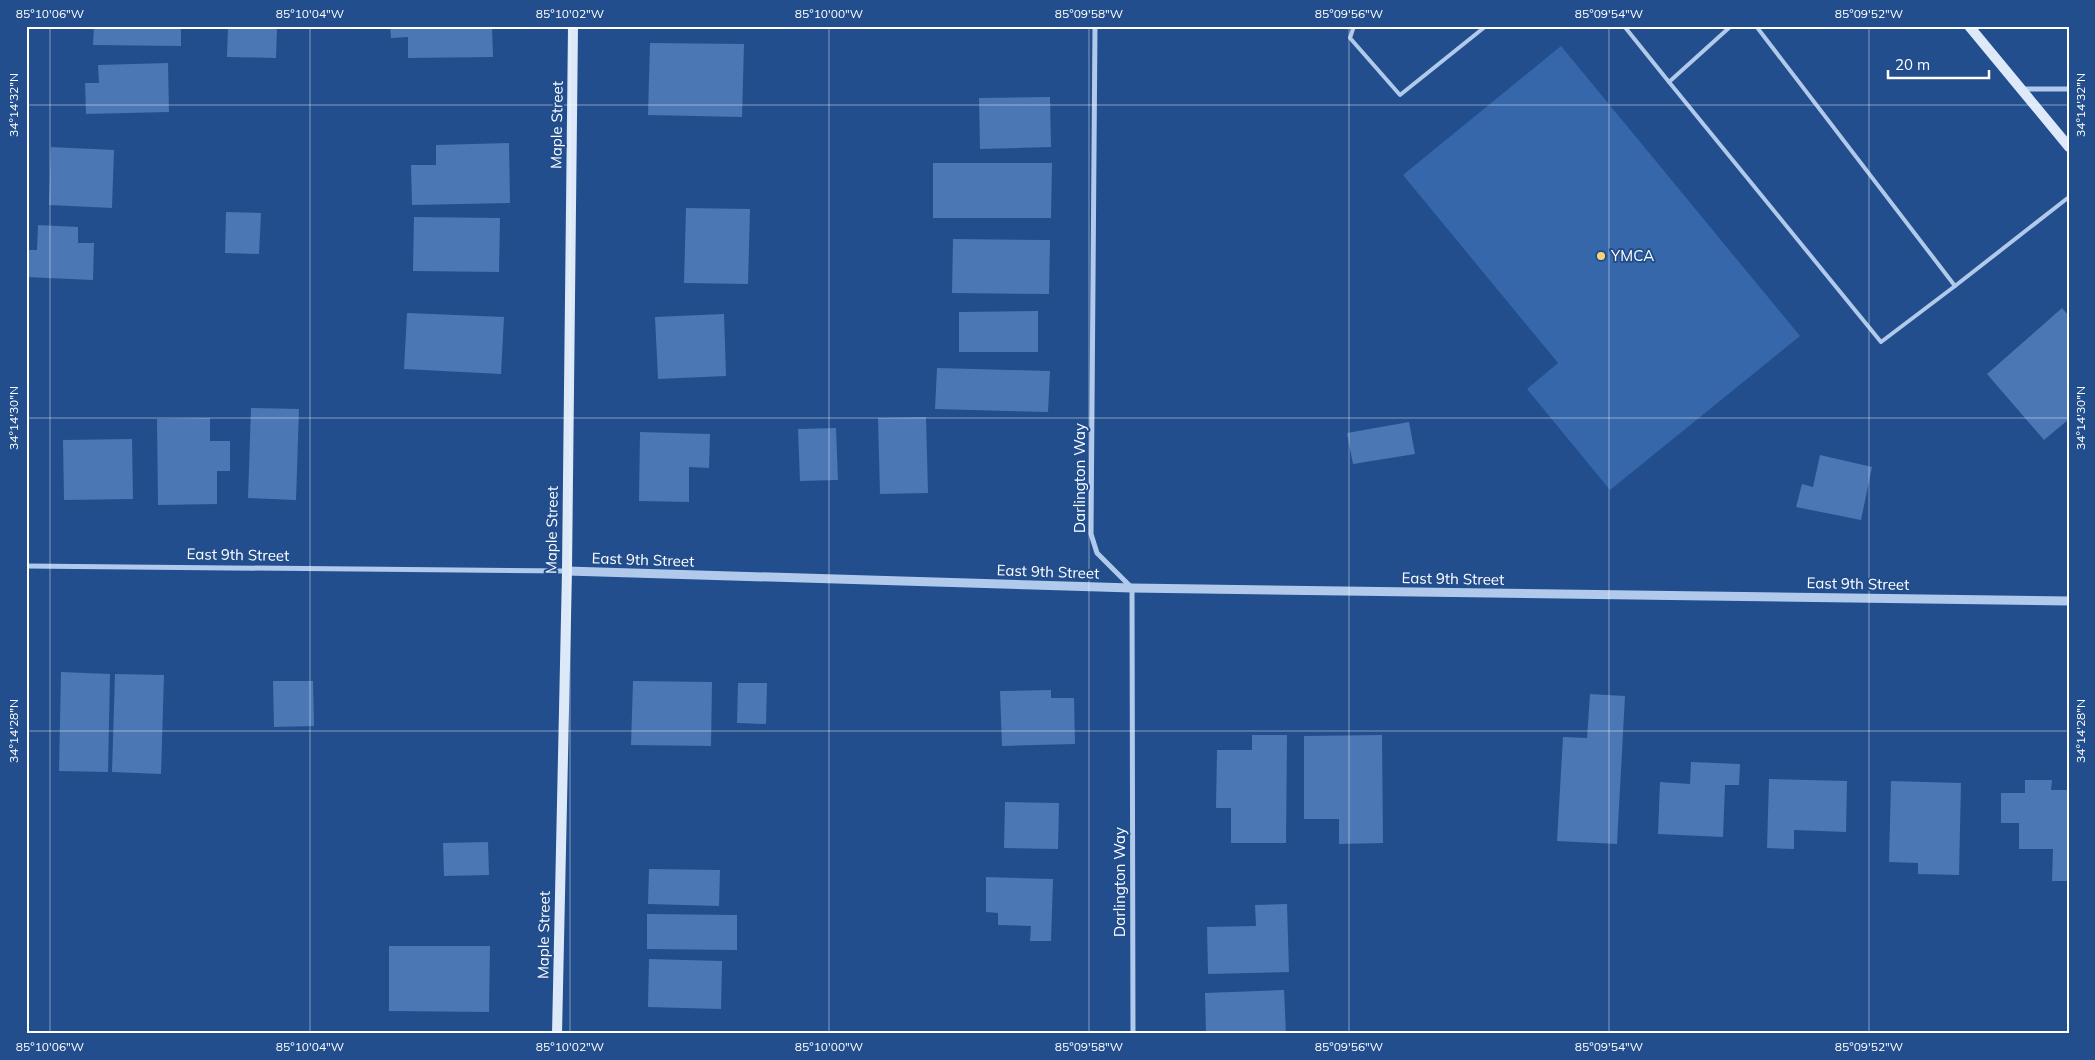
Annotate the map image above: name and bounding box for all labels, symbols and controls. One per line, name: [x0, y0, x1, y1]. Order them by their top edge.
text: 85°10'06"W: [16, 6, 84, 21]
text: 85°10'04"W: [276, 6, 344, 21]
text: 85°10'02"W: [536, 6, 604, 21]
text: 85°10'00"W: [795, 6, 863, 21]
text: 85°09'58"W: [1055, 6, 1123, 21]
text: 85°09'56"W: [1315, 6, 1383, 21]
text: 85°09'54"W: [1575, 6, 1643, 21]
text: 85°09'52"W: [1835, 6, 1903, 21]
scale bar: [1888, 48, 1989, 80]
text: 20 m: [1895, 55, 1930, 74]
text: 34°14'32"N: [6, 73, 21, 137]
text: 34°14'32"N: [2073, 73, 2088, 137]
street label: Maple Street: [546, 81, 567, 169]
place label: YMCA: [1610, 246, 1654, 265]
marker: YMCA: [1595, 250, 1607, 262]
text: 34°14'30"N: [6, 386, 21, 450]
text: 34°14'30"N: [2073, 386, 2088, 450]
street label: Darlington Way: [1070, 423, 1089, 533]
street label: Maple Street: [541, 486, 562, 574]
street label: East 9th Street: [187, 544, 290, 565]
street label: East 9th Street: [591, 548, 695, 571]
street label: East 9th Street: [996, 560, 1100, 583]
street label: East 9th Street: [1402, 568, 1505, 589]
street label: East 9th Street: [1807, 573, 1910, 594]
text: 34°14'28"N: [6, 699, 21, 763]
text: 34°14'28"N: [2073, 699, 2088, 763]
street label: Darlington Way: [1110, 827, 1129, 937]
street label: Maple Street: [533, 891, 554, 979]
text: 85°10'06"W: [16, 1039, 84, 1054]
text: 85°10'04"W: [276, 1039, 344, 1054]
text: 85°10'02"W: [536, 1039, 604, 1054]
text: 85°10'00"W: [795, 1039, 863, 1054]
text: 85°09'58"W: [1055, 1039, 1123, 1054]
text: 85°09'56"W: [1315, 1039, 1383, 1054]
text: 85°09'54"W: [1575, 1039, 1643, 1054]
text: 85°09'52"W: [1835, 1039, 1903, 1054]

